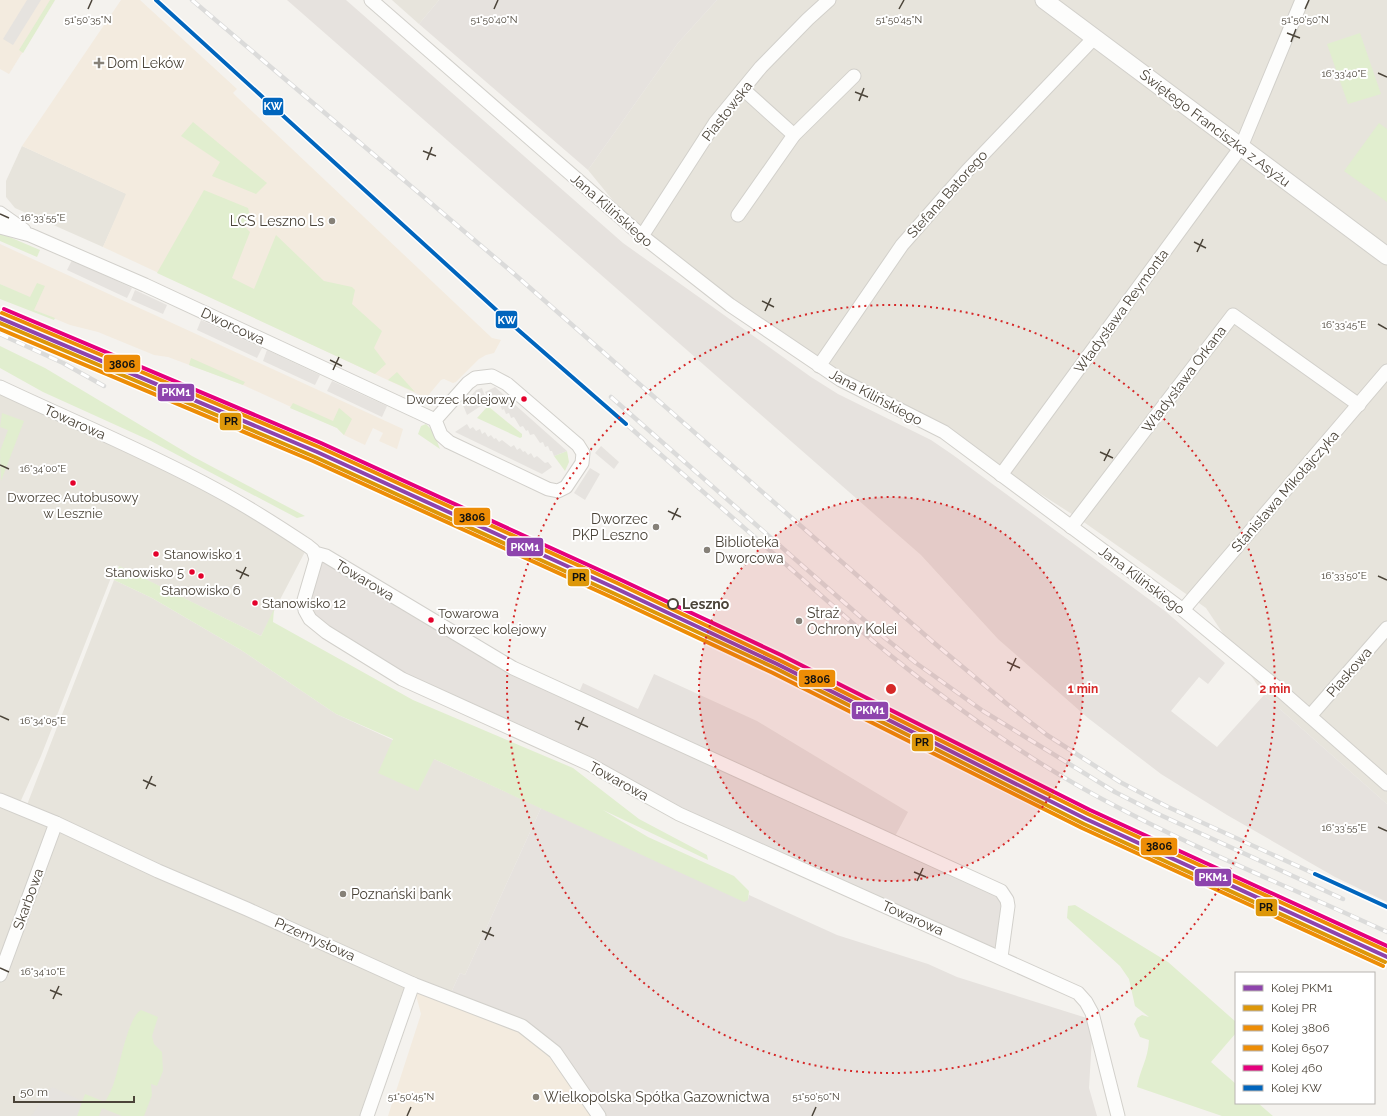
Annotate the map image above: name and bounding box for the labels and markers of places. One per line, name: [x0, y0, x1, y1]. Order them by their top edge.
place label: Dom Leków: [107, 55, 185, 71]
marker: Dom Leków: [94, 58, 104, 68]
place label: LCS Leszno Ls: [230, 213, 324, 229]
marker: LCS Leszno Ls: [327, 216, 337, 226]
place label: Dworzec kolejowy: [406, 392, 516, 407]
marker: Dworzec kolejowy: [519, 394, 529, 404]
marker: Dworzec Autobusowy w Lesznie: [68, 478, 78, 488]
place label: Dworzec Autobusowy w Lesznie: [7, 490, 139, 521]
place label: Dworzec PKP Leszno: [572, 511, 648, 543]
marker: Dworzec PKP Leszno: [651, 522, 661, 532]
place label: Biblioteka Dworcowa: [715, 534, 784, 566]
marker: Biblioteka Dworcowa: [702, 545, 712, 555]
place label: Stanowisko 1: [164, 547, 242, 562]
marker: Stanowisko 1: [151, 549, 161, 559]
place label: Stanowisko 5: [105, 565, 184, 580]
marker: Stanowisko 5: [187, 567, 197, 577]
marker: Stanowisko 6: [196, 571, 206, 581]
place label: Stanowisko 6: [161, 583, 241, 598]
place label: Stanowisko 12: [262, 596, 346, 611]
place label: Leszno: [682, 596, 730, 612]
marker: Stanowisko 12: [250, 598, 260, 608]
marker: Leszno: [667, 598, 679, 610]
place label: Straż Ochrony Kolei: [807, 605, 897, 637]
place label: Towarowa dworzec kolejowy: [438, 606, 547, 637]
marker: Towarowa dworzec kolejowy: [426, 615, 436, 625]
marker: Straż Ochrony Kolei: [794, 616, 804, 626]
centre of rings: [884, 682, 898, 696]
place label: Poznański bank: [351, 886, 452, 902]
marker: Poznański bank: [338, 889, 348, 899]
place label: Wielkopolska Spółka Gazownictwa: [544, 1089, 770, 1105]
marker: Wielkopolska Spółka Gazownictwa: [531, 1092, 541, 1102]

